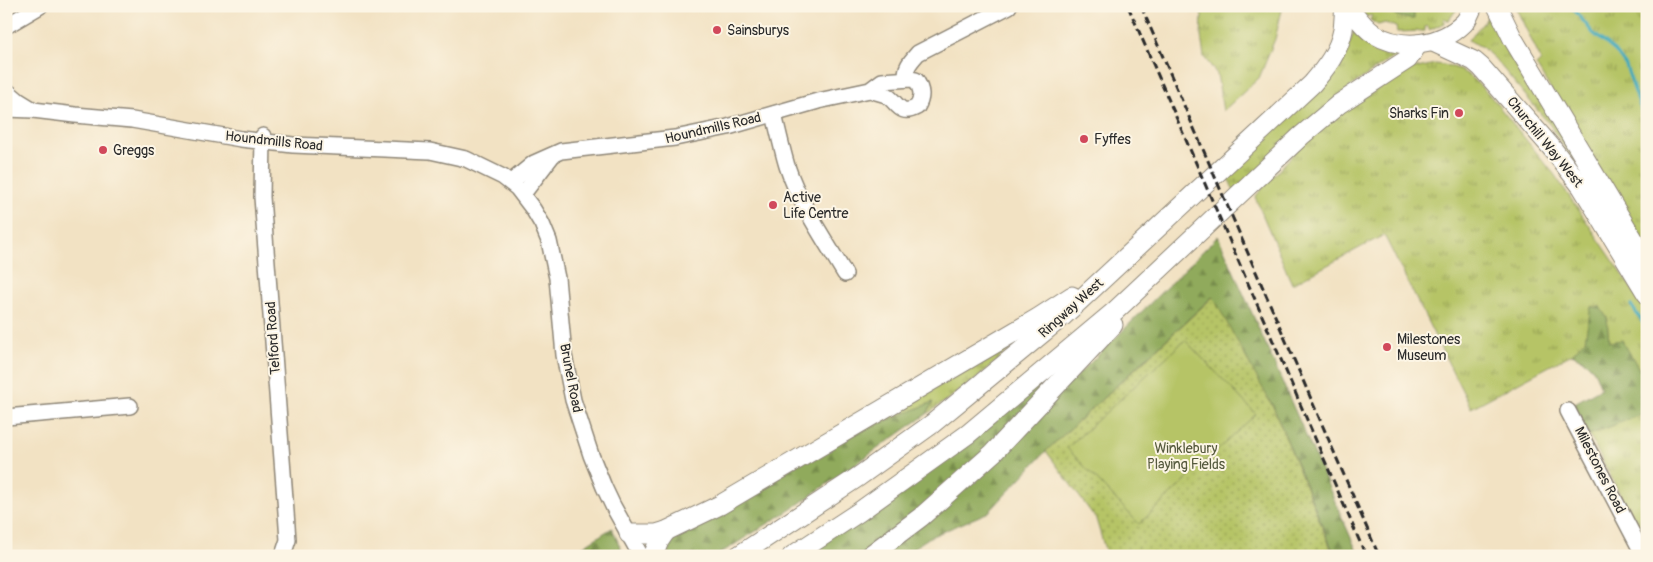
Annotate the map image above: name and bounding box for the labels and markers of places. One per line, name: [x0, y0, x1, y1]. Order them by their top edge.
place label: Sainsburys: [727, 22, 790, 39]
marker: Sainsburys: [711, 24, 723, 36]
place label: Sharks Fin: [1389, 105, 1449, 122]
marker: Sharks Fin: [1453, 107, 1465, 119]
place label: Fyffes: [1094, 131, 1131, 148]
marker: Fyffes: [1078, 133, 1090, 145]
place label: Greggs: [113, 142, 155, 159]
marker: Greggs: [97, 144, 109, 156]
place label: Active Life Centre: [783, 189, 849, 222]
marker: Active Life Centre: [767, 199, 779, 211]
place label: Milestones Museum: [1397, 331, 1461, 364]
marker: Milestones Museum: [1381, 341, 1393, 353]

